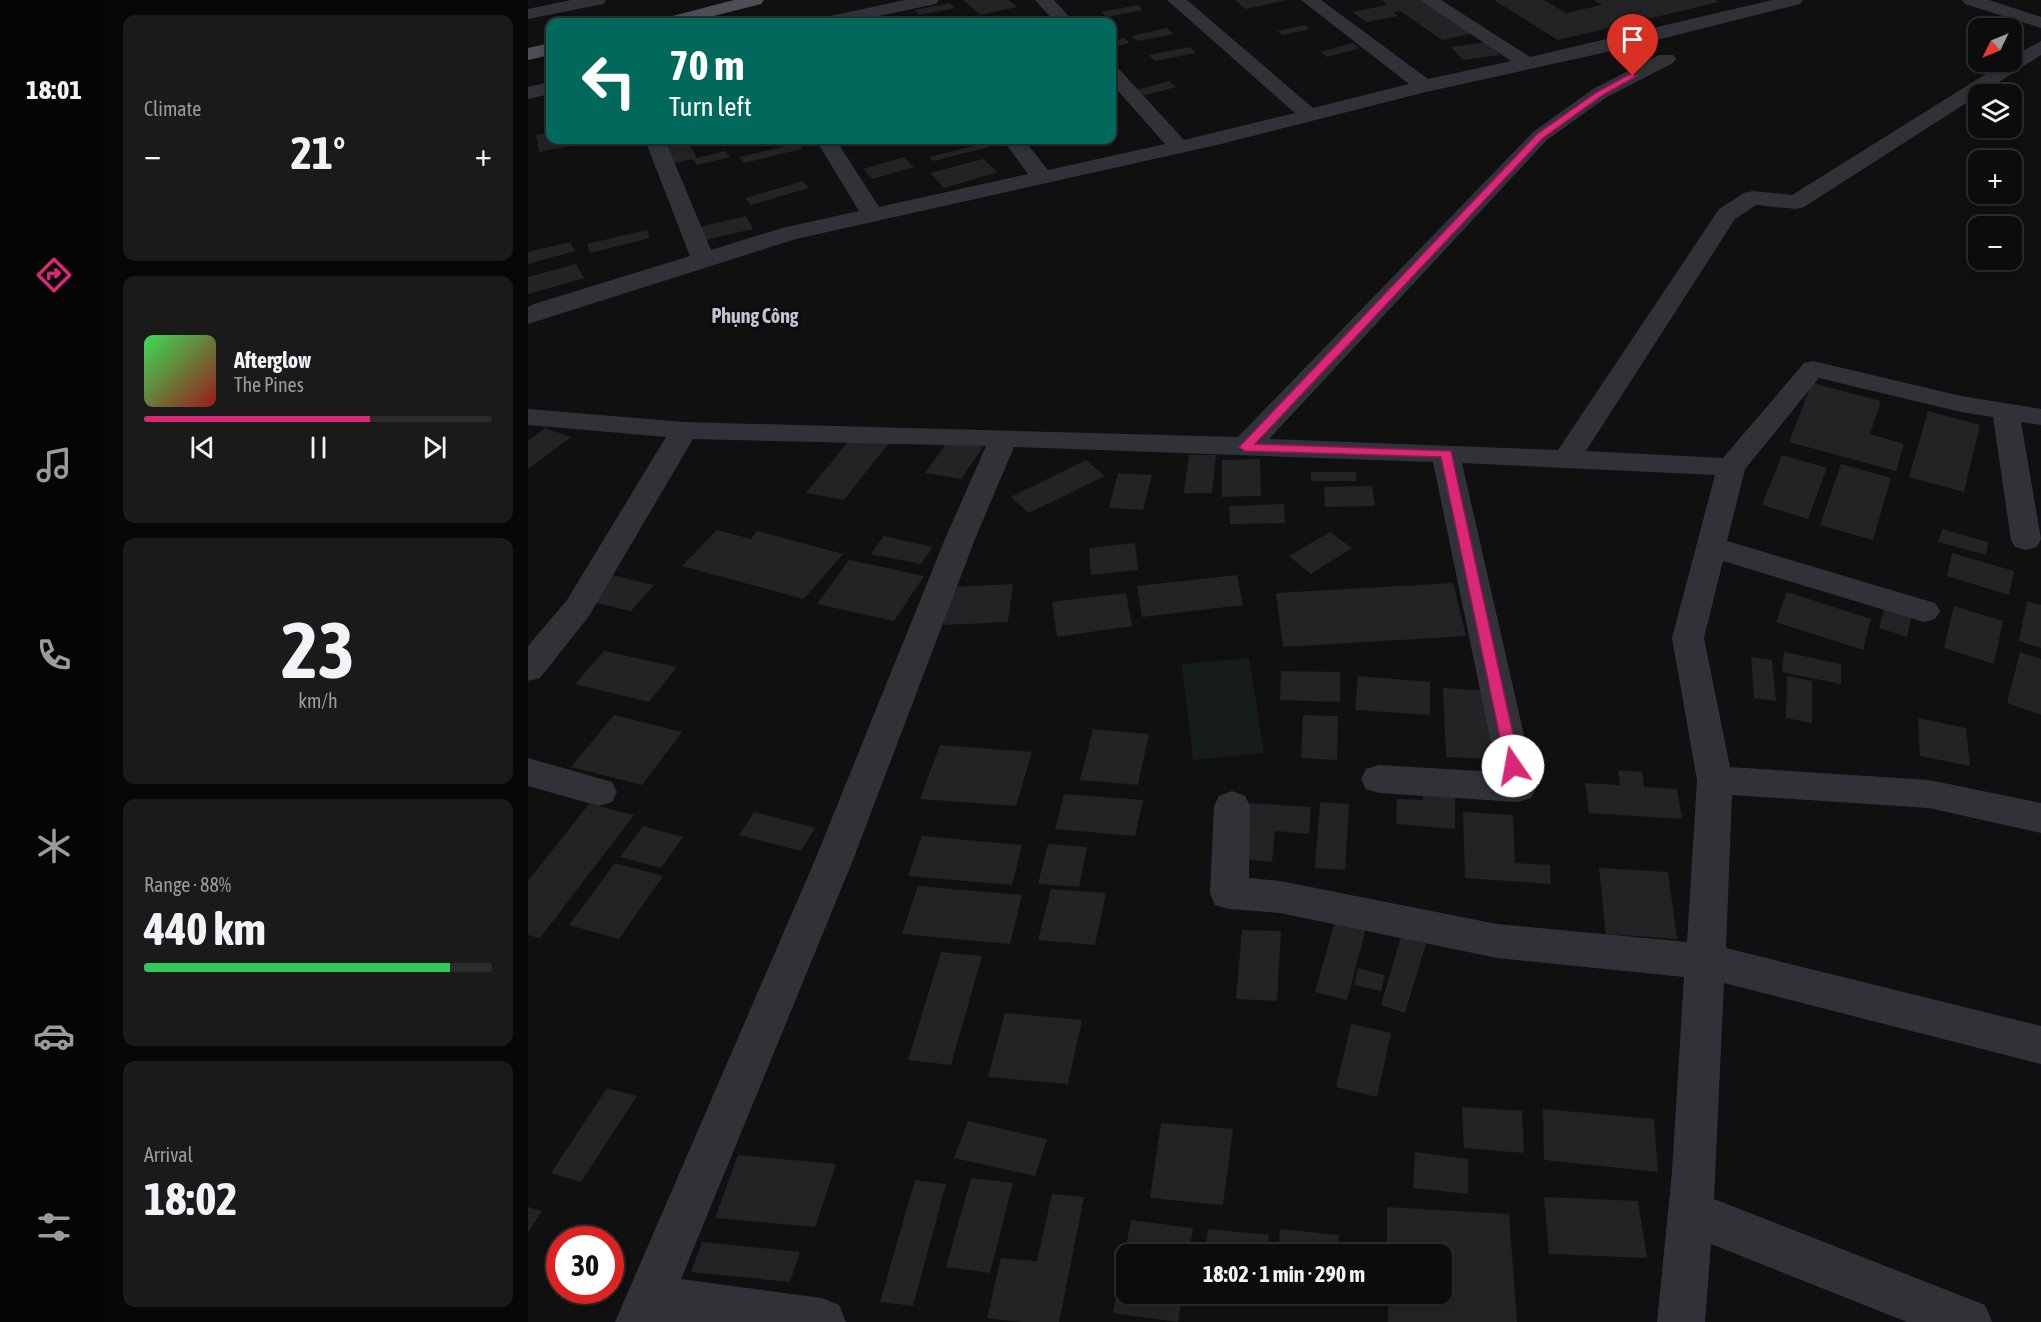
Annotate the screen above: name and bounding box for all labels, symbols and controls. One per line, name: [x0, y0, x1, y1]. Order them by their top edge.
pin: [1607, 14, 1658, 76]
north arrow: [1968, 18, 2022, 72]
map controls: [1968, 18, 2022, 270]
icon: arrive: [1616, 23, 1649, 56]
text: 70 m: [669, 41, 744, 89]
icon: left: [570, 42, 648, 120]
text: 18:01: [26, 74, 82, 105]
button: layers: [1968, 84, 2022, 138]
text: Turn left: [669, 91, 752, 122]
text: Climate: [144, 97, 201, 120]
text: 21°: [291, 127, 345, 179]
text: −: [144, 135, 161, 173]
text: +: [475, 135, 492, 173]
button: +: [1968, 150, 2022, 204]
button: −: [1968, 216, 2022, 270]
icon: directions: [33, 254, 75, 296]
district label: Phụng Công: [712, 304, 799, 327]
text: Afterglow: [234, 347, 311, 373]
text: The Pines: [234, 373, 304, 396]
icon: previous: [186, 431, 219, 464]
icon: pause: [302, 431, 335, 464]
icon: next: [418, 431, 451, 464]
icon: music: [33, 444, 75, 486]
text: 23: [281, 605, 355, 695]
icon: phone: [33, 634, 75, 676]
text: km/h: [298, 689, 338, 712]
position arrow: [1481, 734, 1545, 798]
icon: climate: [33, 825, 75, 867]
text: Range · 88%: [144, 873, 231, 896]
text: 440 km: [144, 903, 266, 955]
icon: car: [33, 1015, 75, 1057]
text: Arrival: [144, 1143, 193, 1166]
text: 18:02: [144, 1173, 238, 1225]
icon: filters: [33, 1206, 75, 1248]
speed limit sign: 30: [546, 1226, 624, 1304]
text: 18:02 · 1 min · 290 m: [1203, 1261, 1365, 1287]

